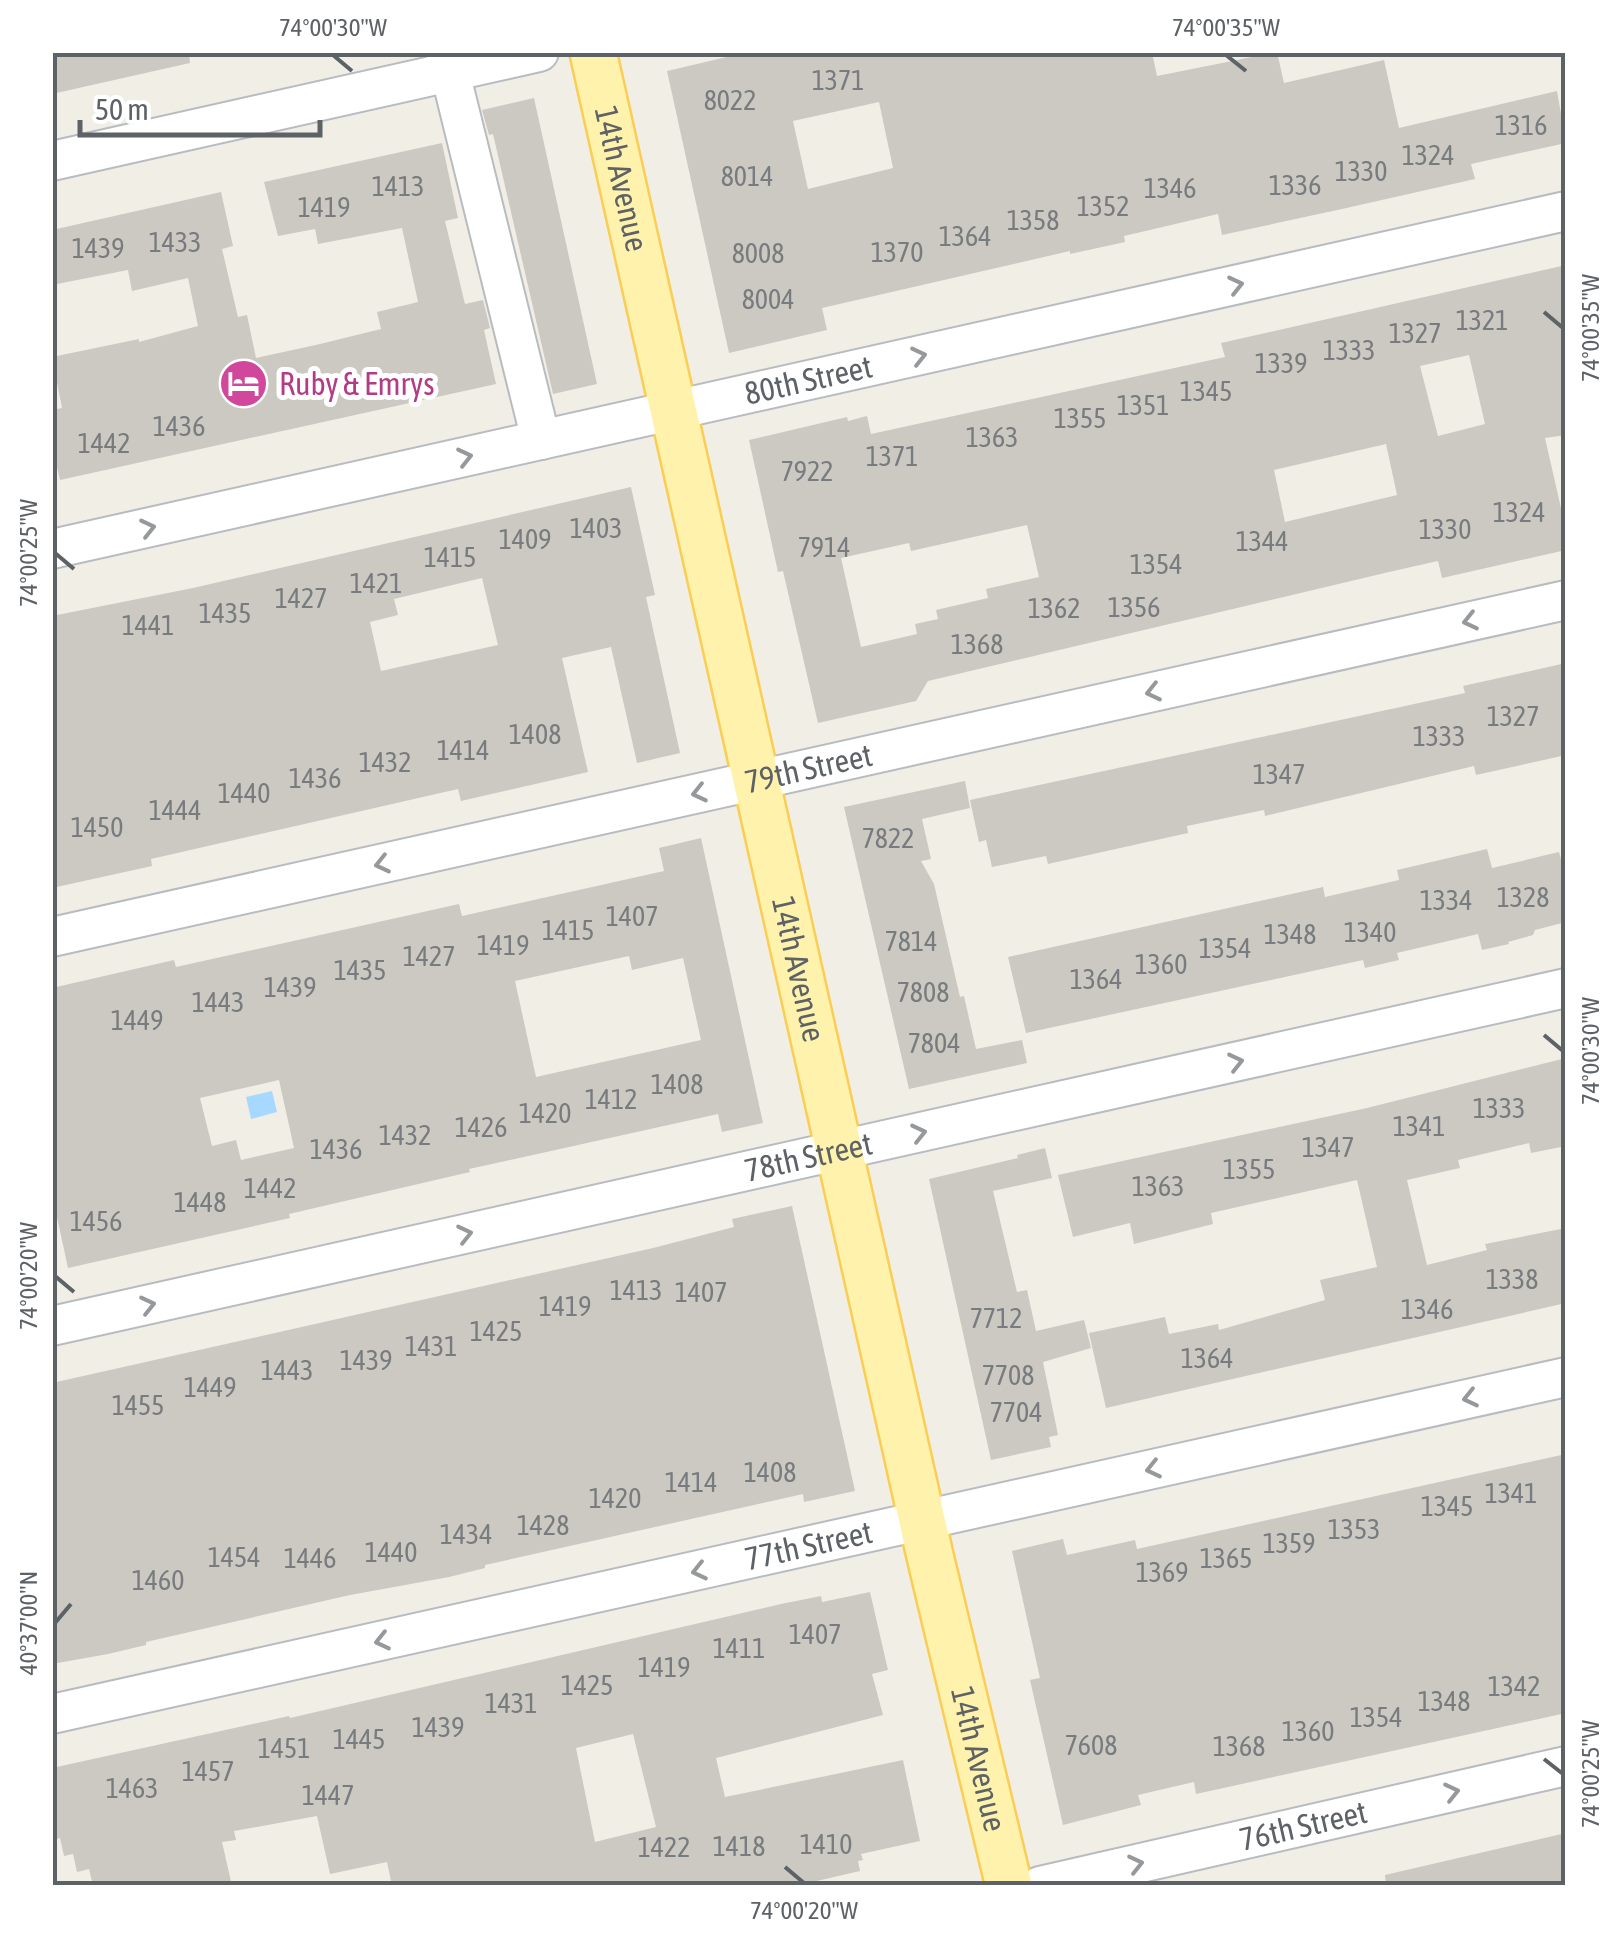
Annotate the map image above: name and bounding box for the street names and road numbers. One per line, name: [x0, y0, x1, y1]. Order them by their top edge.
street label: 14th Avenue: [588, 103, 656, 255]
street label: 80th Street: [741, 347, 875, 412]
street label: 79th Street: [741, 736, 876, 800]
street label: 14th Avenue: [765, 893, 833, 1045]
street label: 78th Street: [741, 1124, 875, 1189]
street label: 77th Street: [741, 1513, 876, 1577]
street label: 14th Avenue: [944, 1683, 1014, 1835]
street label: 76th Street: [1236, 1793, 1370, 1858]

